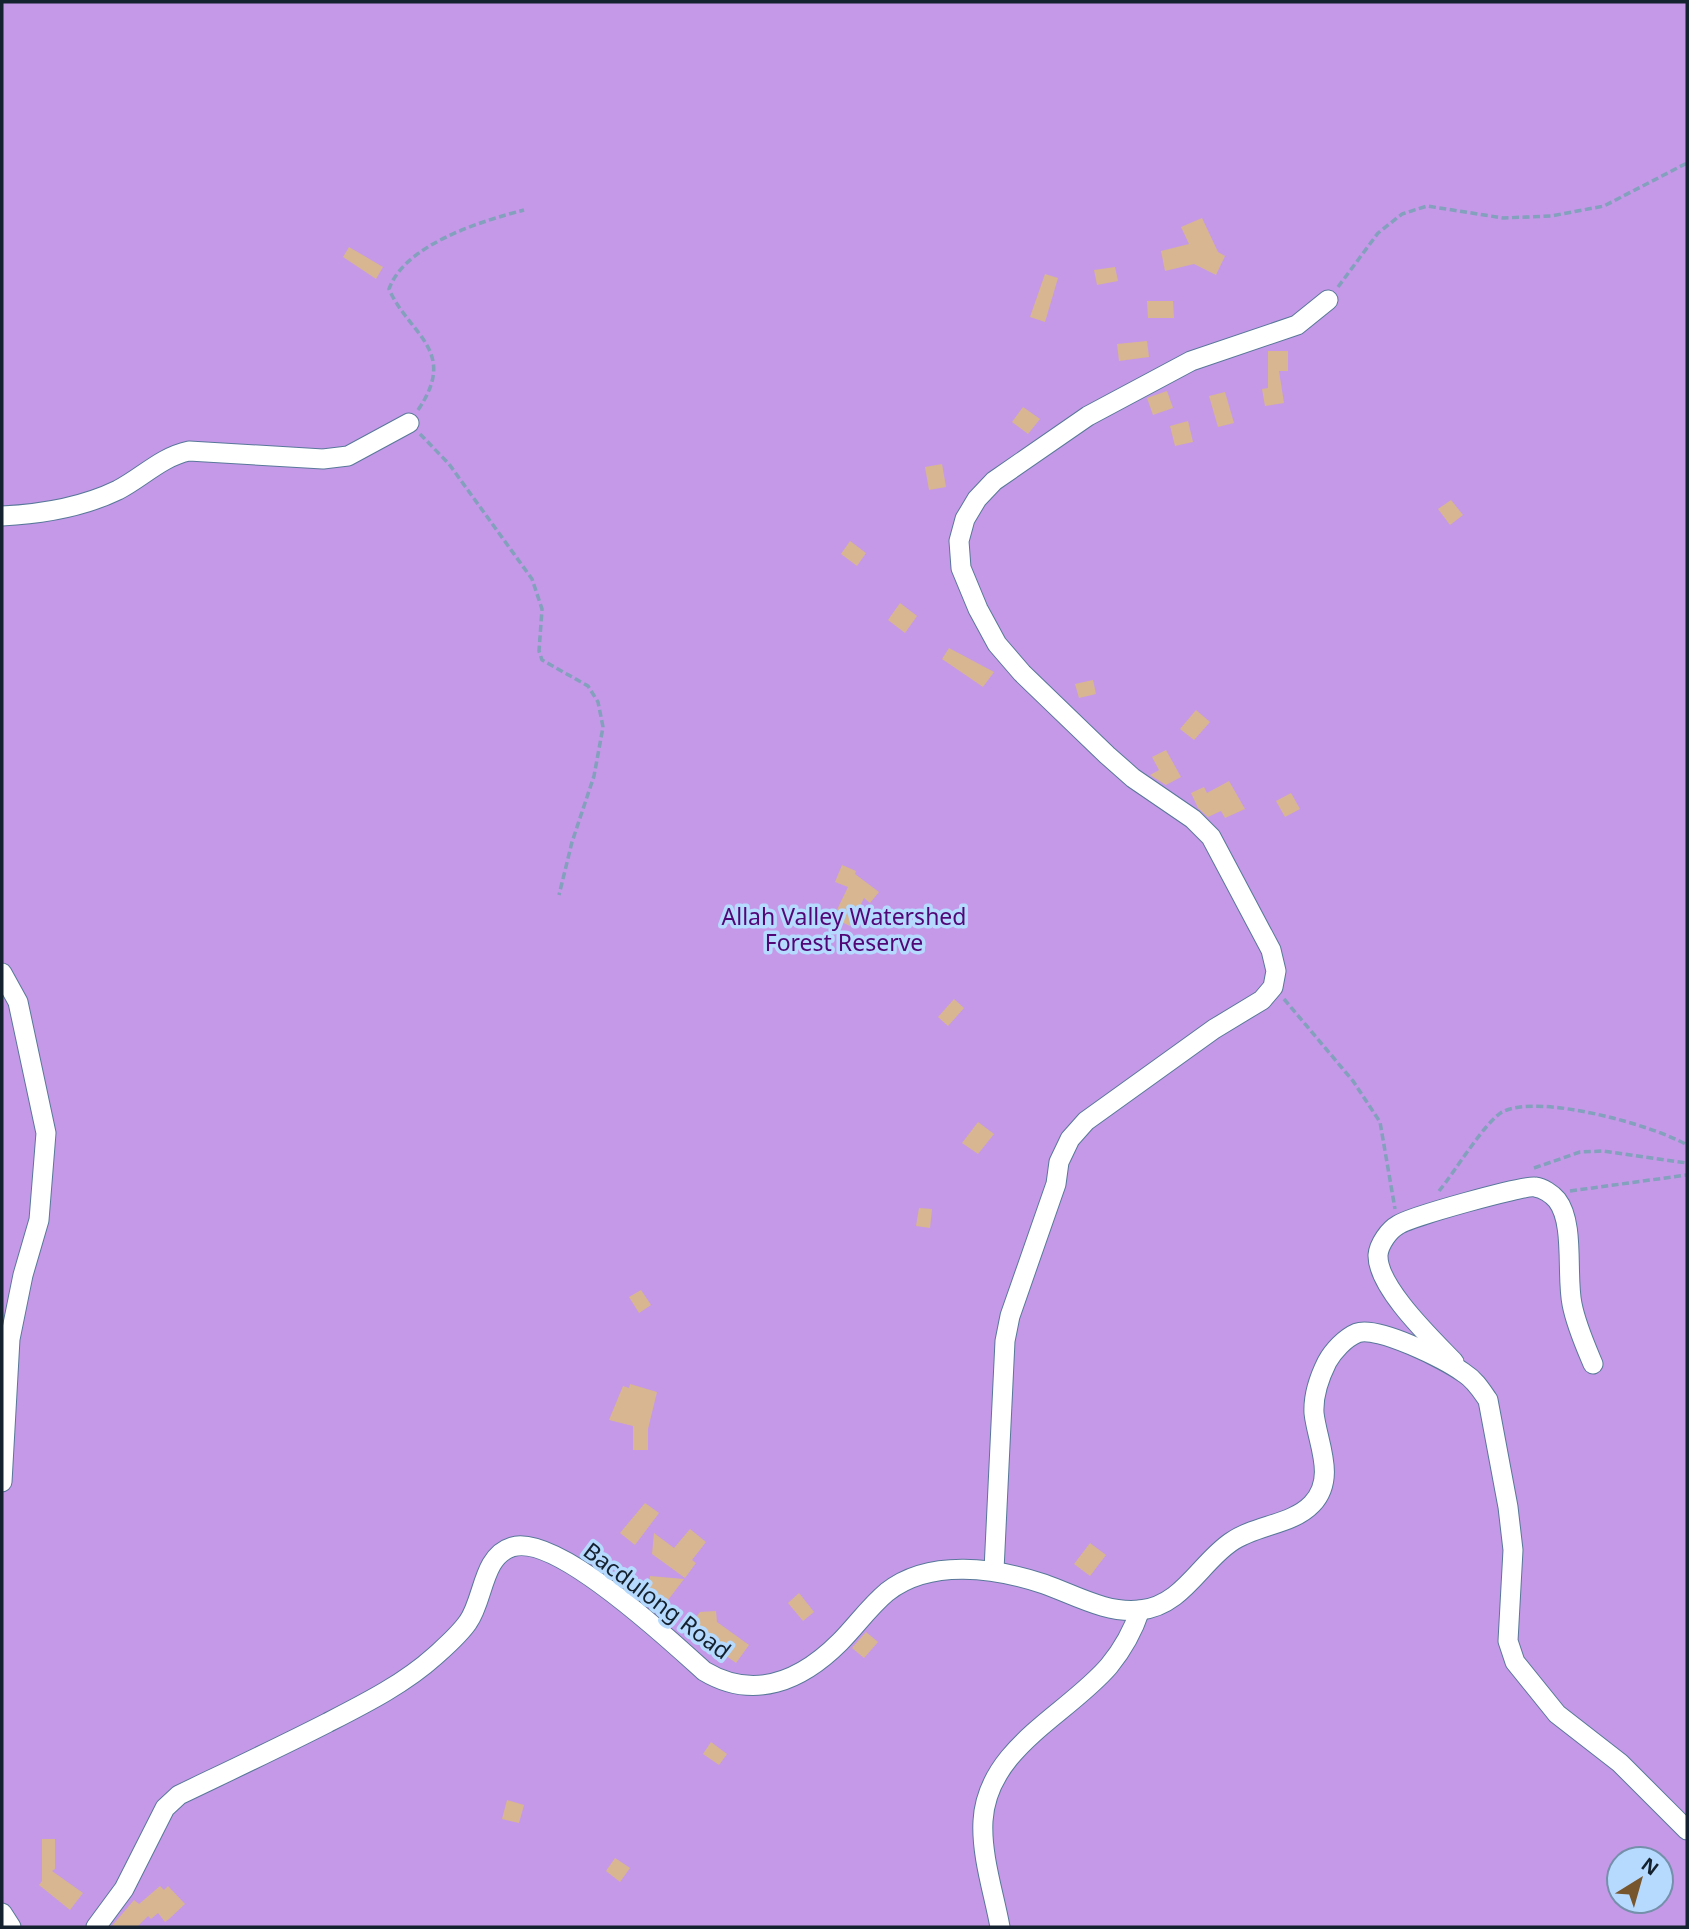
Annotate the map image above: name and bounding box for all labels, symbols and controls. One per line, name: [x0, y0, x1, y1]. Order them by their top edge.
park label: Allah Valley Watershed Forest Reserve: [722, 900, 966, 958]
street label: Bacdulong Road: [577, 1534, 738, 1666]
north arrow: [1605, 1845, 1675, 1915]
text: N: [1636, 1851, 1664, 1881]

